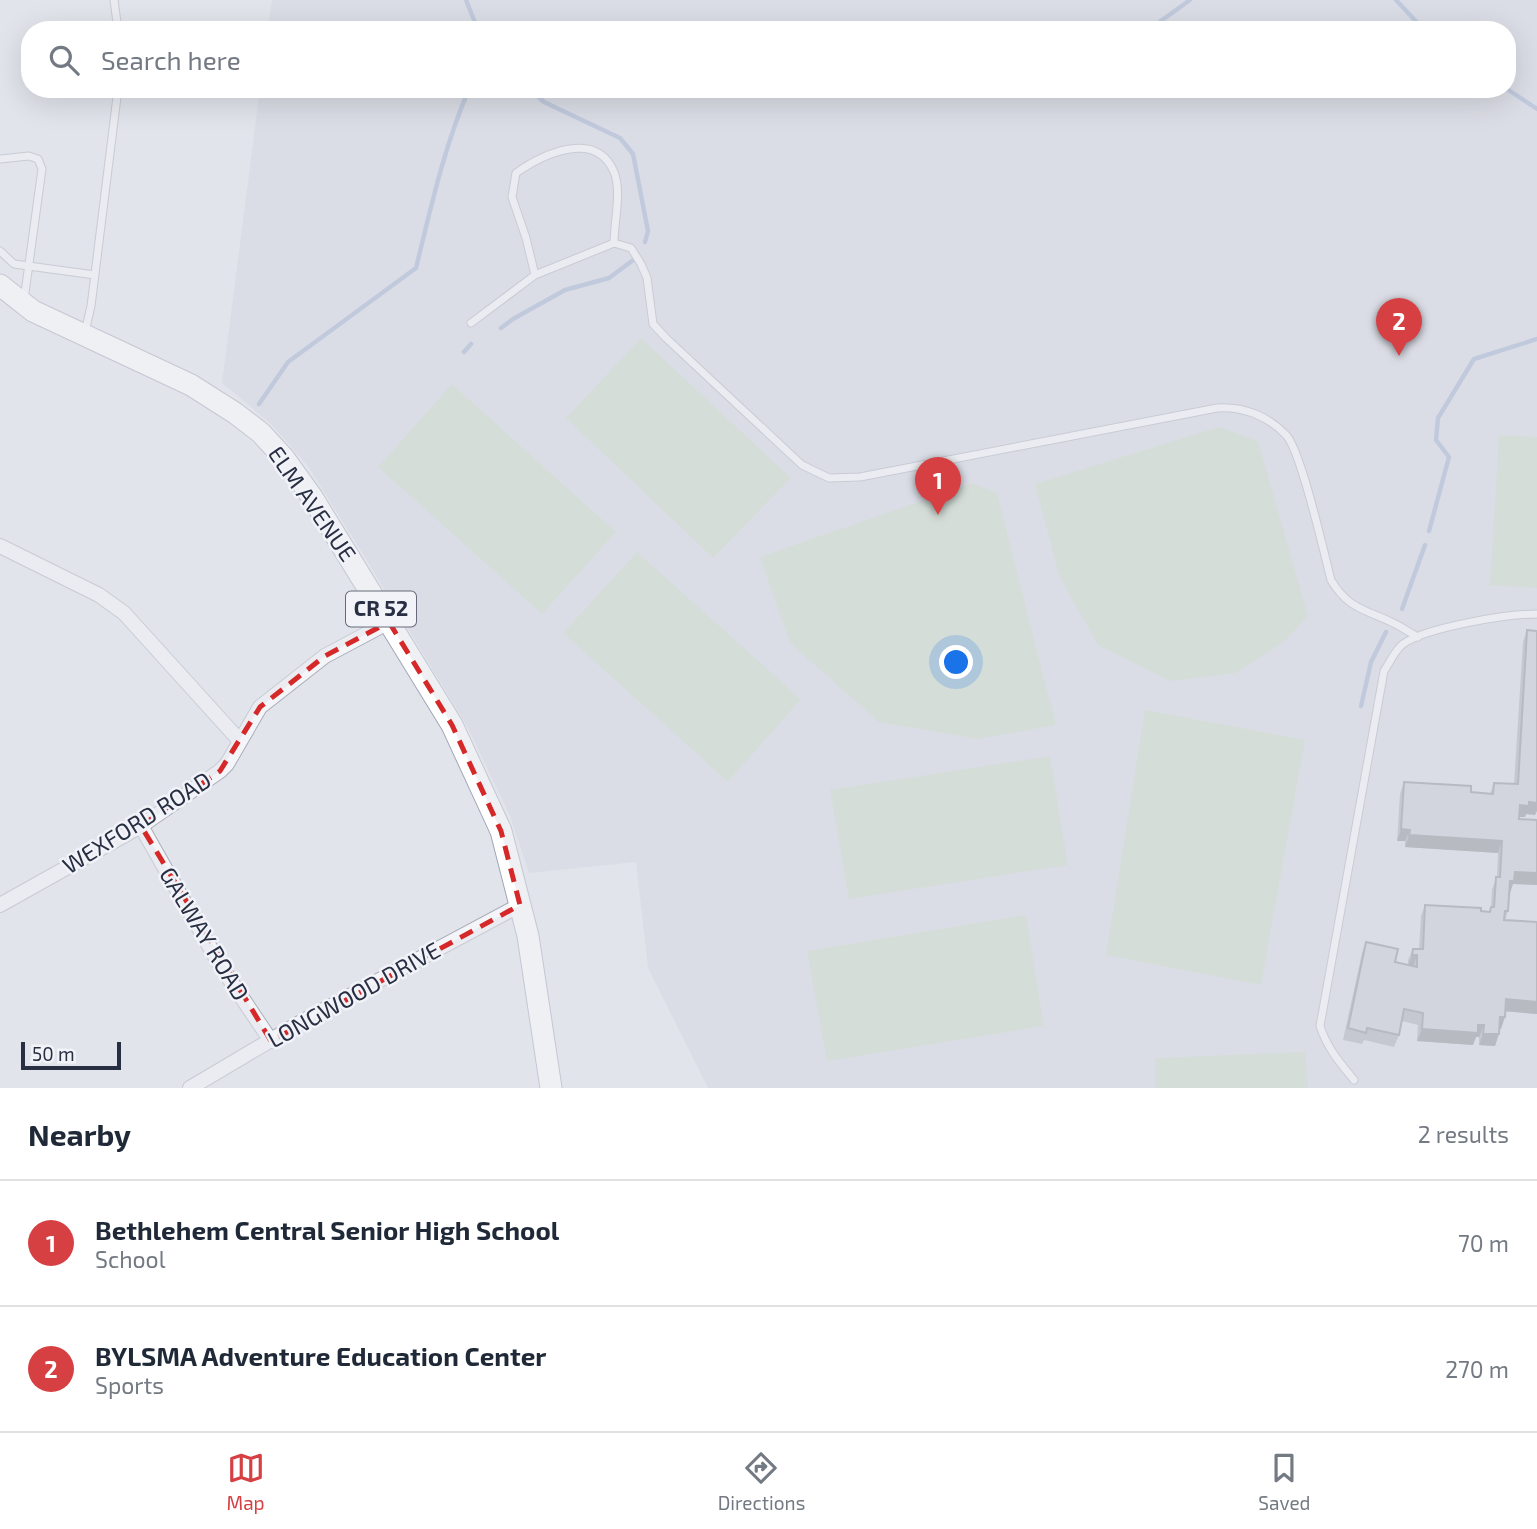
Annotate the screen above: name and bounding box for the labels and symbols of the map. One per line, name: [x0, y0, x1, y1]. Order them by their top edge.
pin: 2: [1376, 298, 1422, 356]
street label: ELM AVENUE: [263, 440, 363, 566]
pin: 1: [915, 457, 961, 515]
road number: CR 52: [346, 592, 416, 626]
your location: [939, 645, 973, 679]
street label: WEXFORD ROAD: [57, 765, 216, 879]
street label: GALWAY ROAD: [154, 862, 256, 1005]
street label: LONGWOOD DRIVE: [262, 935, 445, 1053]
scale bar: [21, 1039, 121, 1071]

